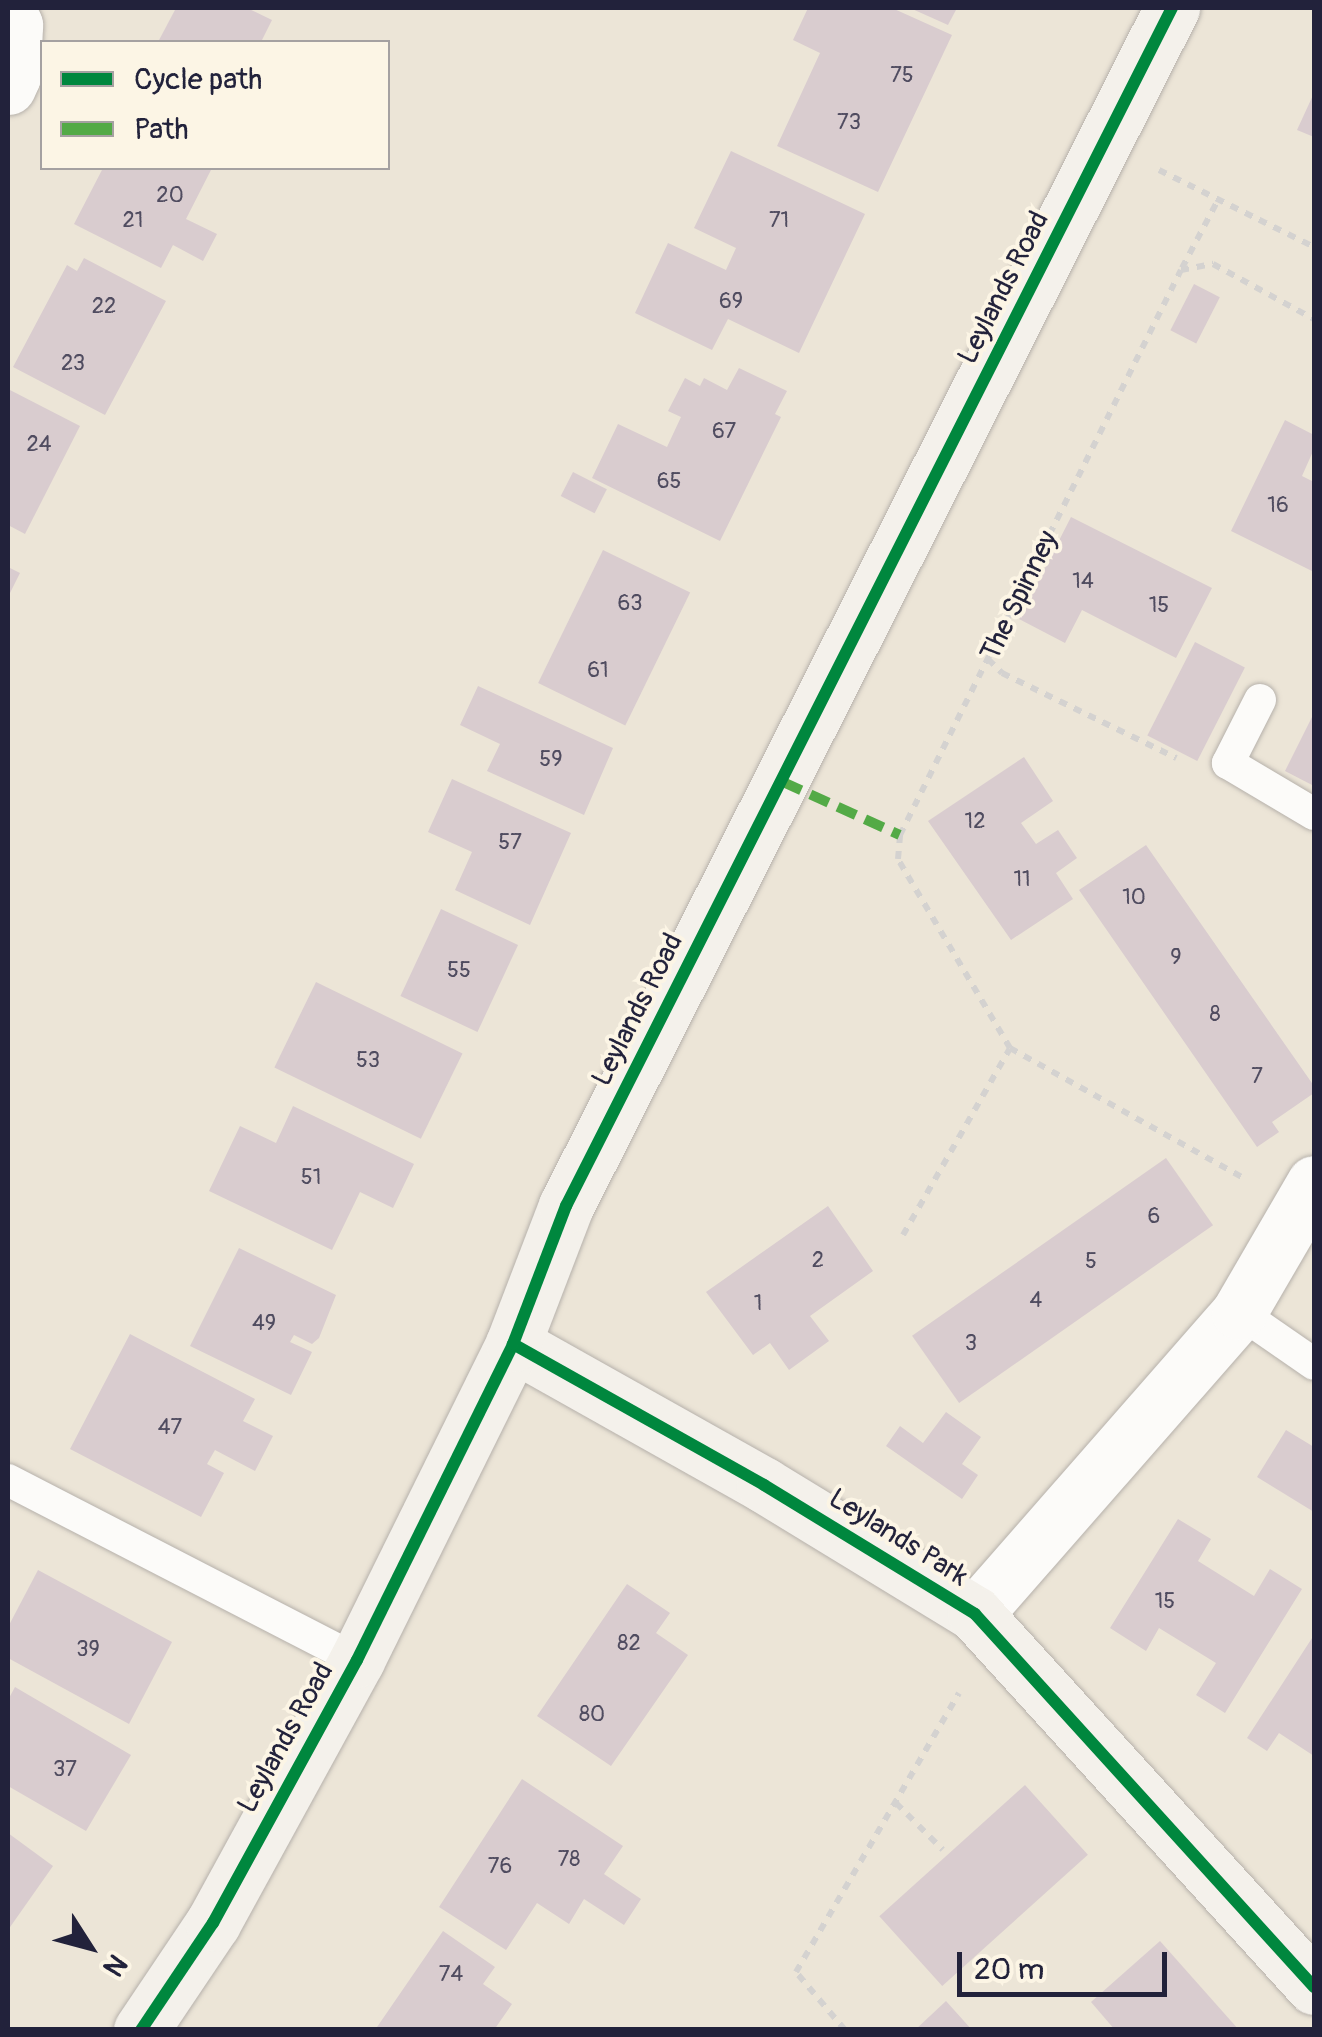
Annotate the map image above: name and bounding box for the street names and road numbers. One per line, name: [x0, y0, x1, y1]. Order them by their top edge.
street label: Leylands Road: [951, 206, 1057, 370]
street label: The Spinney: [974, 526, 1066, 666]
street label: Leylands Road: [585, 928, 691, 1092]
street label: Leylands Park: [822, 1482, 974, 1594]
street label: Leylands Road: [231, 1657, 341, 1819]

